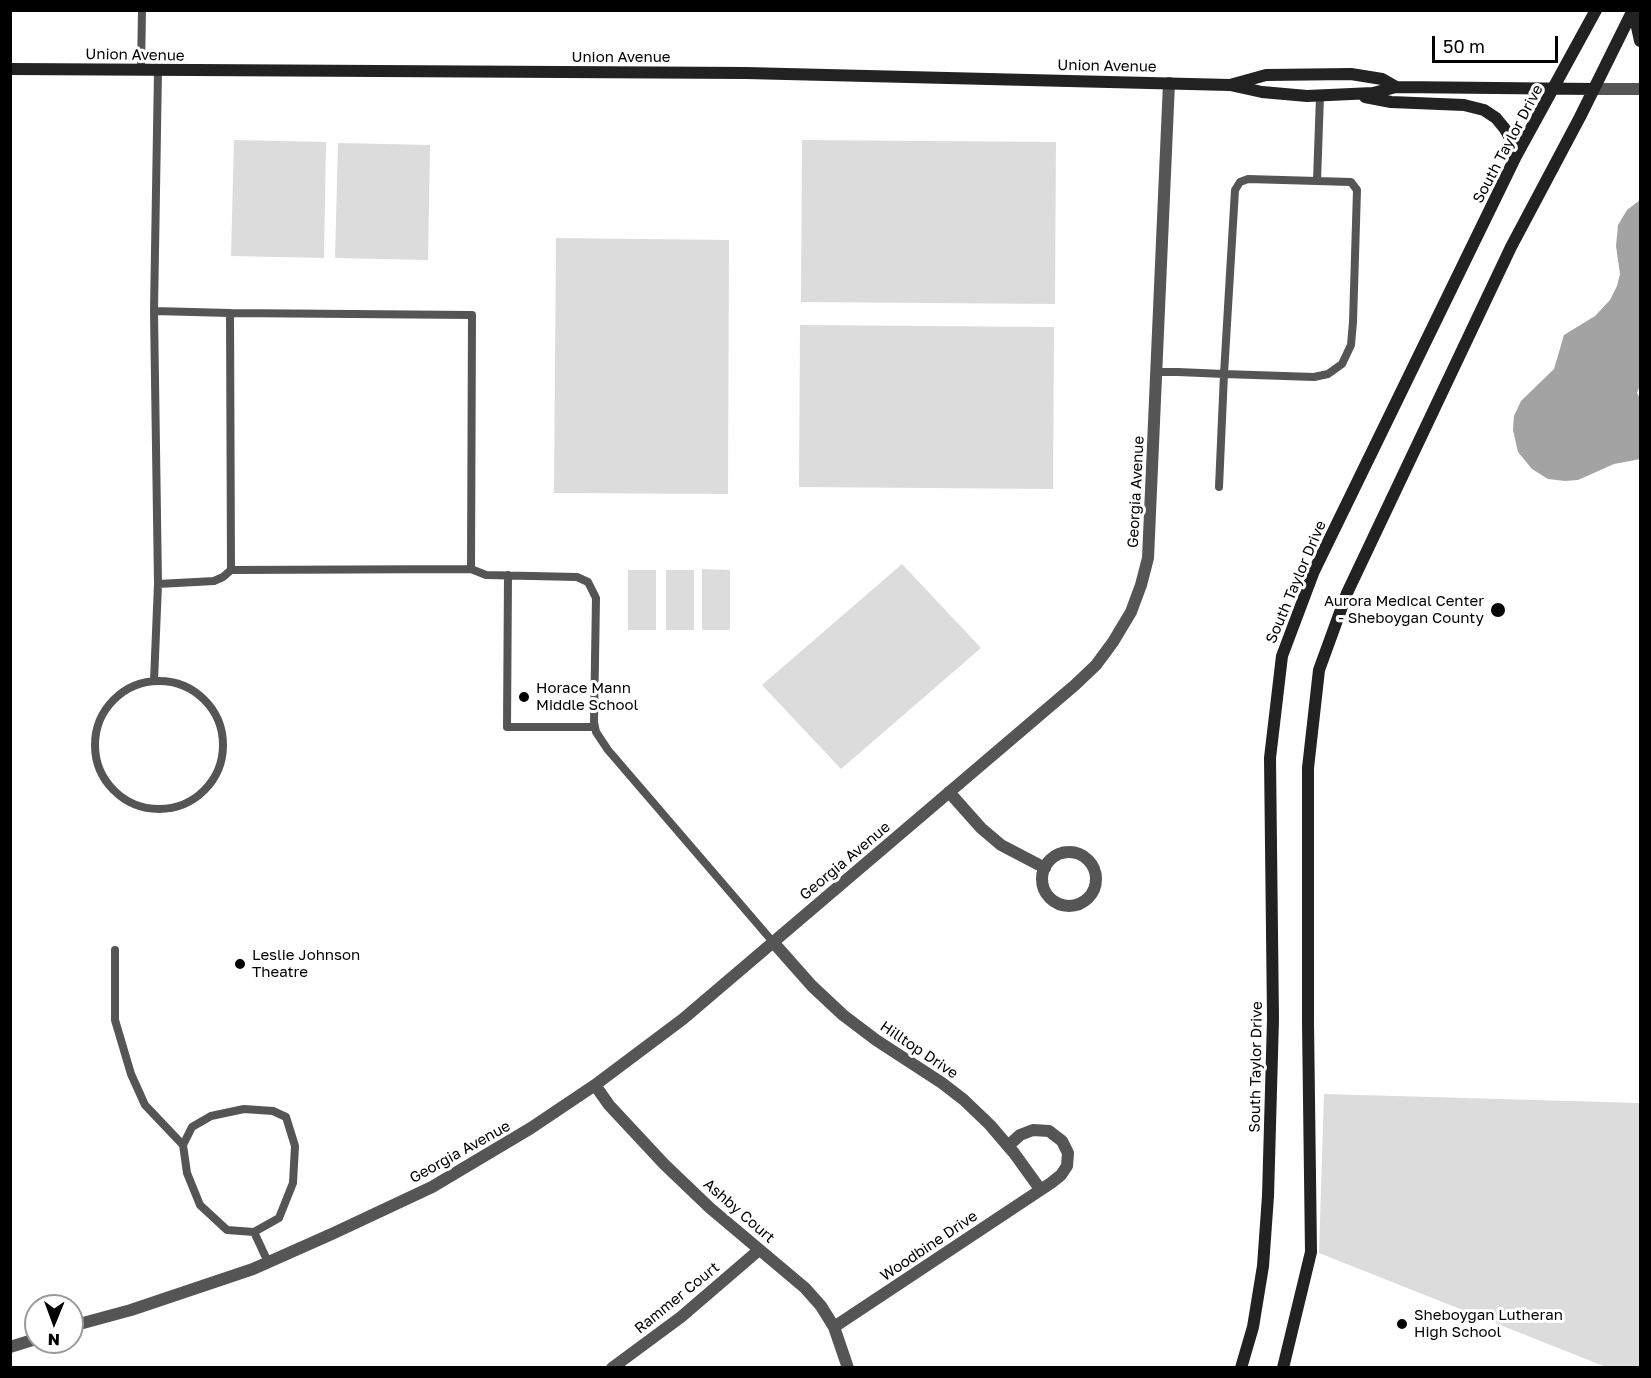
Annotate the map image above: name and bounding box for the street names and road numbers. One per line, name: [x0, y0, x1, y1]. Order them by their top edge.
street label: Union Avenue: [85, 45, 185, 65]
street label: Union Avenue: [571, 48, 671, 66]
street label: Union Avenue: [1057, 56, 1157, 76]
street label: South Taylor Drive: [1469, 82, 1547, 206]
street label: Georgia Avenue: [1124, 435, 1148, 549]
street label: South Taylor Drive: [1262, 518, 1330, 646]
street label: Georgia Avenue: [796, 818, 894, 904]
street label: South Taylor Drive: [1246, 1001, 1266, 1133]
street label: Hilltop Drive: [877, 1017, 961, 1083]
street label: Georgia Avenue: [406, 1117, 514, 1187]
street label: Ashby Court: [700, 1175, 778, 1247]
street label: Woodbine Drive: [877, 1207, 981, 1285]
street label: Rammer Court: [631, 1258, 723, 1338]

